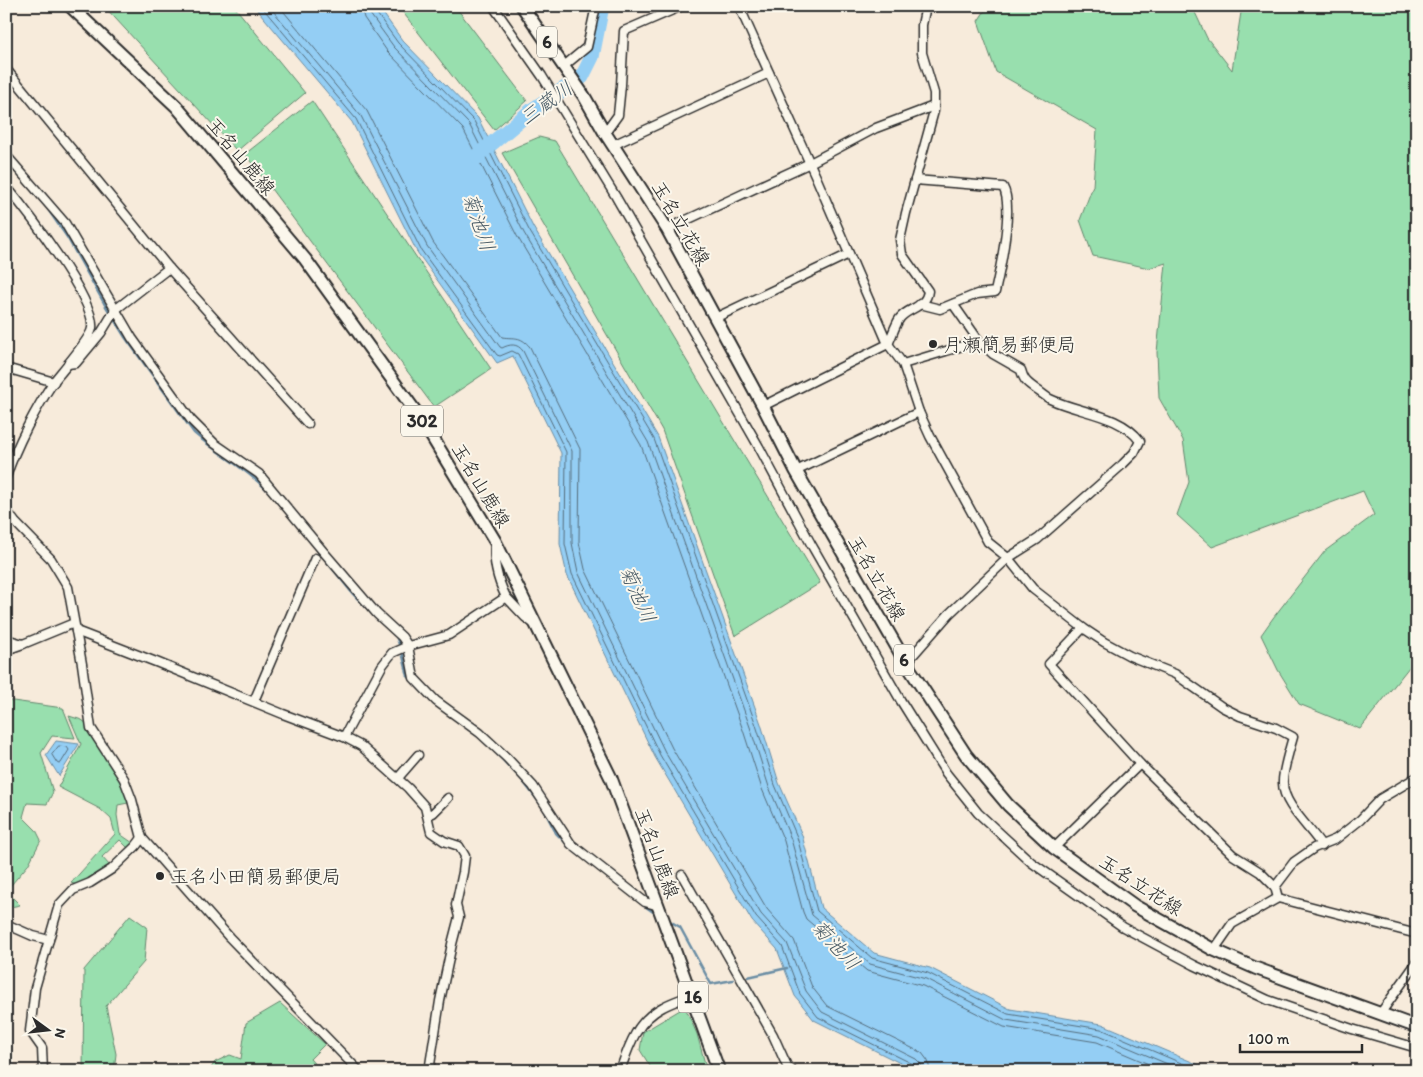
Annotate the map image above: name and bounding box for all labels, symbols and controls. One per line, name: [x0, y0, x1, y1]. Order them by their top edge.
road number: 6: [537, 27, 557, 58]
water label: 三蔵川: [515, 76, 577, 130]
street label: 玉名山鹿線: [202, 112, 280, 200]
street label: 玉名立花線: [647, 176, 715, 270]
water label: 菊池川: [458, 190, 500, 254]
place label: 月瀬簡易郵便局: [943, 333, 1076, 356]
marker: 月瀬簡易郵便局: [927, 338, 939, 350]
road number: 302: [401, 406, 443, 436]
street label: 玉名山鹿線: [447, 438, 515, 532]
street label: 玉名立花線: [843, 531, 911, 625]
water label: 菊池川: [615, 562, 661, 626]
road number: 6: [894, 644, 914, 676]
street label: 玉名山鹿線: [630, 804, 684, 902]
street label: 玉名立花線: [1095, 849, 1187, 921]
place label: 玉名小田簡易郵便局: [170, 865, 341, 888]
marker: 玉名小田簡易郵便局: [154, 870, 166, 882]
water label: 菊池川: [807, 915, 865, 975]
road number: 16: [678, 982, 708, 1012]
north arrow: [22, 1004, 72, 1054]
scale bar: [1240, 1022, 1363, 1054]
text: N: [51, 1026, 70, 1040]
text: 100 m: [1248, 1030, 1290, 1048]

